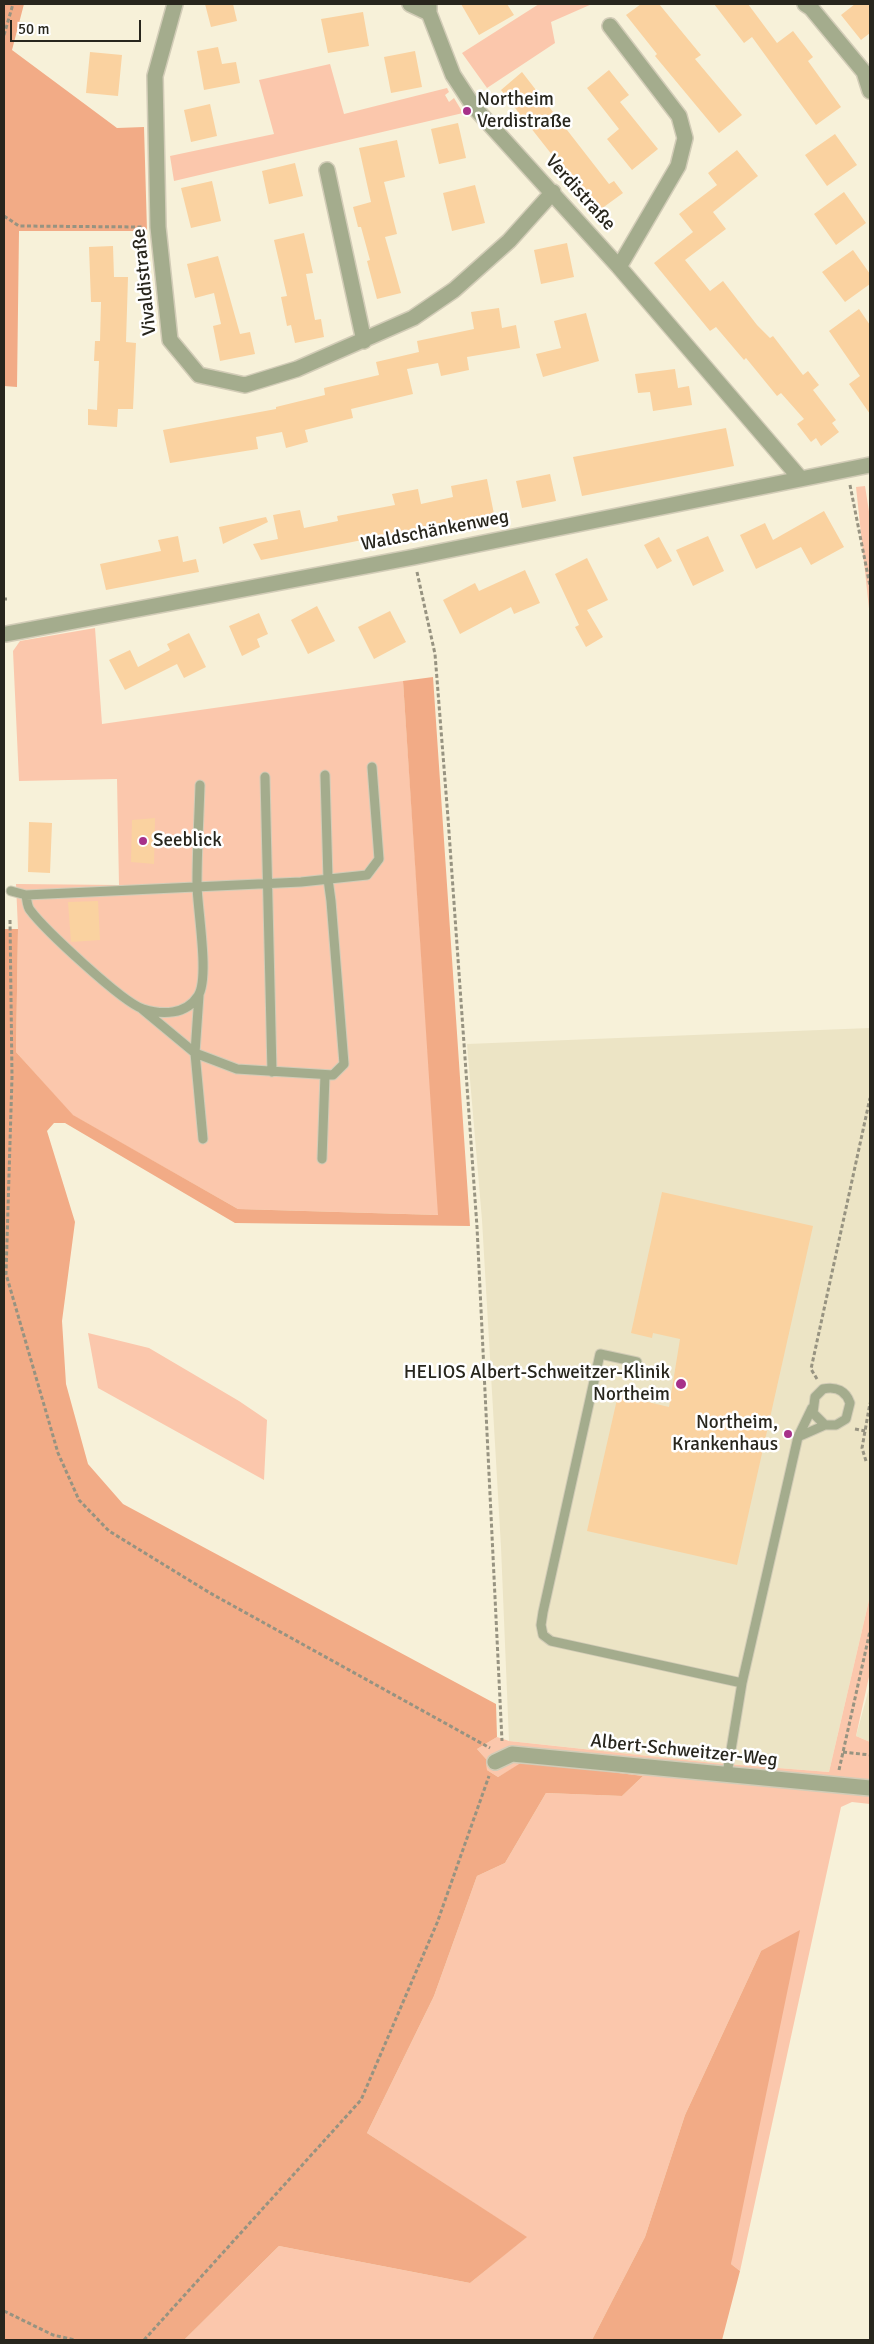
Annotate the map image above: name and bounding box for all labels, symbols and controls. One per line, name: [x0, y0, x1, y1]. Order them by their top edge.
scale bar: [12, 10, 144, 42]
text: 50 m: [18, 20, 49, 38]
place label: Northeim Verdistraße: [477, 89, 571, 133]
marker: Northeim Verdistraße: [461, 105, 473, 117]
street label: Verdistraße: [540, 150, 620, 236]
street label: Vivaldistraße: [128, 227, 162, 337]
street label: Waldschänkenweg: [359, 505, 511, 557]
place label: Seeblick: [153, 830, 222, 852]
marker: Seeblick: [137, 835, 149, 847]
place label: HELIOS Albert-Schweitzer-Klinik Northeim: [404, 1362, 670, 1406]
marker: HELIOS Albert-Schweitzer-Klinik Northeim: [674, 1377, 688, 1391]
place label: Northeim, Krankenhaus: [672, 1412, 778, 1456]
marker: Northeim, Krankenhaus: [782, 1428, 794, 1440]
street label: Albert-Schweitzer-Weg: [589, 1730, 779, 1772]

